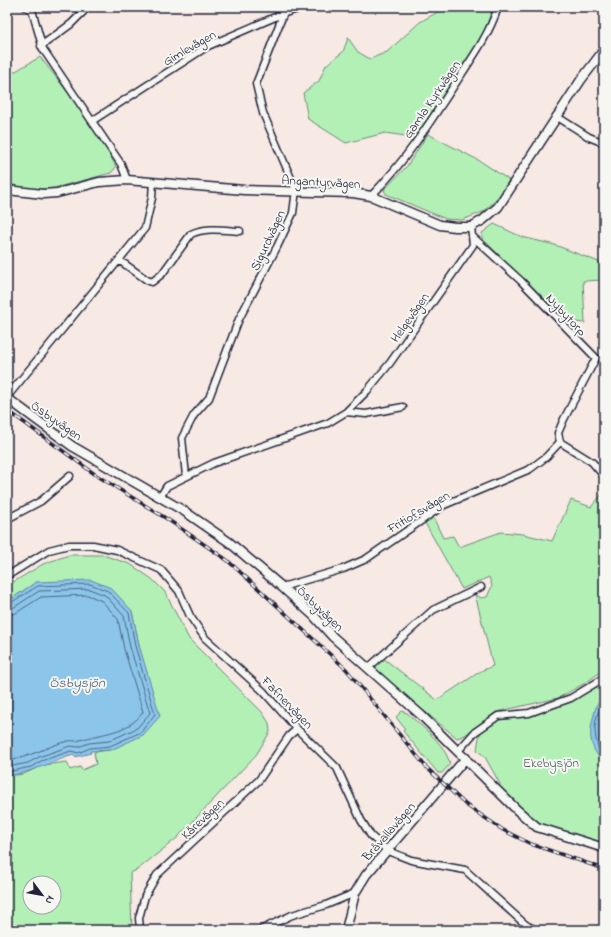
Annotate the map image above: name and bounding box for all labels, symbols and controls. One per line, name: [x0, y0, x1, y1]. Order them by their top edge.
street label: Gimlevägen: [160, 26, 220, 72]
street label: Gamla Kyrkvägen: [399, 57, 466, 143]
street label: Angantyrvägen: [281, 171, 361, 195]
street label: Sigurdvägen: [246, 207, 292, 275]
street label: Helgevägen: [386, 289, 435, 347]
street label: Nybytorp: [540, 289, 591, 341]
street label: Ösbyvägen: [26, 397, 86, 447]
street label: Fritiofsvägen: [383, 486, 454, 540]
street label: Ösbyvägen: [291, 582, 348, 637]
street label: Fafnervägen: [255, 672, 317, 734]
water label: Ösbysjön: [49, 673, 106, 694]
park label: Ekebysjön: [523, 754, 579, 774]
street label: Kårevägen: [177, 794, 230, 845]
street label: Bråvallavägen: [357, 798, 421, 867]
north arrow: [22, 875, 62, 915]
text: N: [41, 892, 58, 907]

